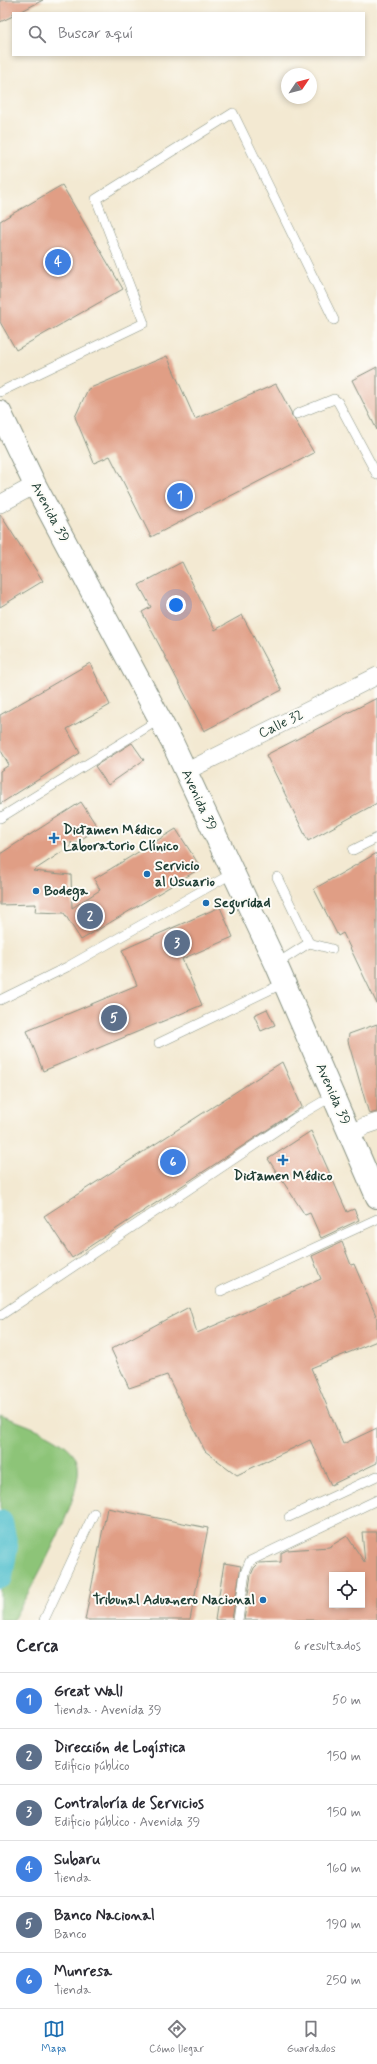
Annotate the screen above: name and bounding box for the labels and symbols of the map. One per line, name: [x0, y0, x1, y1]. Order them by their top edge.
north arrow: [281, 68, 317, 104]
pin: 4: [45, 247, 71, 277]
street label: Avenida 39: [27, 479, 73, 545]
pin: 1: [167, 481, 193, 511]
your location: [166, 595, 186, 615]
street label: Calle 32: [256, 705, 306, 743]
street label: Avenida 39: [177, 767, 221, 833]
place label: Dictamen Médico Laboratorio Clínico: [63, 821, 179, 855]
marker: Dictamen Médico Laboratorio Clínico: [48, 832, 60, 844]
place label: Servicio al Usuario: [155, 857, 216, 891]
marker: Servicio al Usuario: [142, 869, 152, 879]
place label: Bodega: [44, 882, 88, 902]
marker: Bodega: [31, 886, 41, 896]
place label: Seguridad: [214, 894, 270, 915]
marker: Seguridad: [201, 898, 211, 908]
pin: 2: [77, 901, 103, 931]
pin: 3: [164, 928, 190, 958]
pin: 5: [101, 1003, 127, 1033]
street label: Avenida 39: [311, 1060, 355, 1128]
pin: 6: [160, 1147, 186, 1177]
marker: Dictamen Médico: [277, 1154, 289, 1166]
place label: Dictamen Médico: [234, 1167, 333, 1185]
place label: Tribunal Aduanero Nacional: [93, 1591, 255, 1609]
marker: Tribunal Aduanero Nacional: [258, 1595, 268, 1605]

